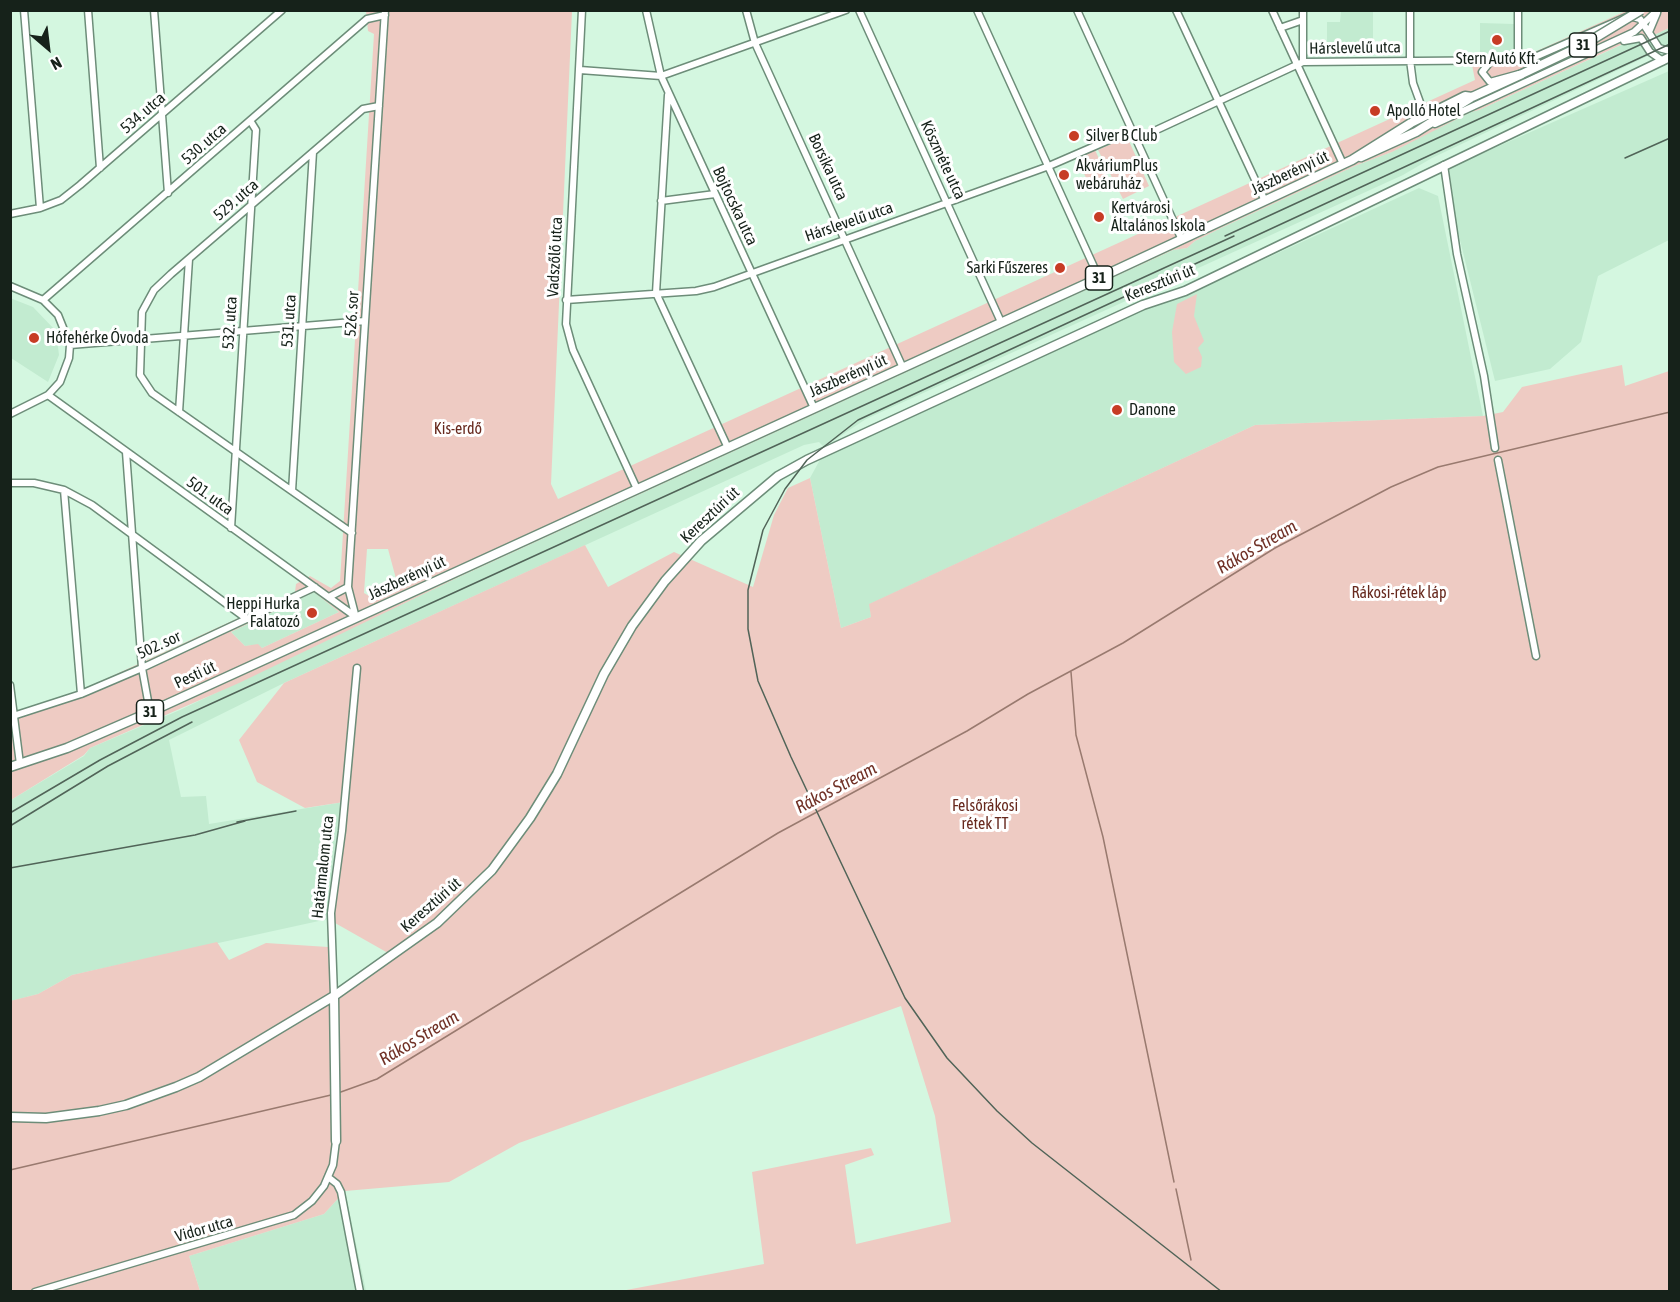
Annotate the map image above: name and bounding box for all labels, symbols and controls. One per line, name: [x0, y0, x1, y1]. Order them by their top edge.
north arrow: [18, 18, 78, 78]
marker: Stern Autó Kft.: [1490, 33, 1504, 47]
road number: 31: [1570, 33, 1596, 57]
street label: Hárslevelű utca: [1309, 38, 1401, 58]
place label: Stern Autó Kft.: [1456, 49, 1538, 69]
text: N: [48, 54, 65, 74]
street label: 534. utca: [117, 88, 169, 138]
place label: Apolló Hotel: [1387, 101, 1461, 121]
marker: Apolló Hotel: [1368, 104, 1382, 118]
street label: Köszméte utca: [916, 118, 970, 202]
street label: 530. utca: [178, 119, 230, 169]
place label: Silver B Club: [1086, 126, 1158, 146]
marker: Silver B Club: [1067, 129, 1081, 143]
street label: Borsika utca: [804, 131, 852, 203]
street label: Jászberényi út: [1248, 147, 1332, 199]
place label: AkváriumPlus webáruház: [1076, 156, 1158, 194]
street label: Bojtocska utca: [708, 164, 762, 248]
marker: AkváriumPlus webáruház: [1057, 168, 1071, 182]
street label: 529. utca: [210, 175, 262, 225]
street label: Hárslevelű utca: [803, 198, 895, 246]
place label: Kertvárosi Általános Iskola: [1111, 198, 1206, 236]
marker: Kertvárosi Általános Iskola: [1092, 210, 1106, 224]
street label: Vadszőlő utca: [543, 216, 567, 298]
place label: Sarki Fűszeres: [967, 258, 1048, 278]
street label: Keresztúri út: [1122, 260, 1198, 306]
marker: Sarki Fűszeres: [1053, 261, 1067, 275]
road number: 31: [1086, 266, 1112, 290]
street label: 526. sor: [341, 291, 363, 337]
street label: 531. utca: [278, 294, 300, 348]
street label: 532. utca: [219, 296, 241, 350]
place label: Hófehérke Óvoda: [46, 328, 149, 348]
marker: Hófehérke Óvoda: [27, 331, 41, 345]
street label: Jászberényi út: [806, 350, 890, 402]
place label: Danone: [1129, 400, 1176, 420]
marker: Danone: [1110, 403, 1124, 417]
park label: Kis-erdő: [434, 419, 482, 439]
street label: 501. utca: [183, 473, 237, 519]
street label: Keresztúri út: [677, 483, 743, 547]
water label: Rákos Stream: [1213, 515, 1301, 579]
street label: Jászberényi út: [365, 552, 449, 604]
park label: Rákosi-rétek láp: [1351, 583, 1447, 603]
place label: Heppi Hurka Falatozó: [226, 594, 300, 632]
marker: Heppi Hurka Falatozó: [305, 606, 319, 620]
street label: 502. sor: [134, 627, 184, 663]
street label: Pesti út: [171, 657, 219, 693]
road number: 31: [136, 700, 164, 724]
water label: Rákos Stream: [792, 758, 880, 818]
park label: Felsőrákosi rétek TT: [952, 796, 1018, 834]
street label: Határmalom utca: [308, 815, 338, 919]
street label: Keresztúri út: [397, 874, 465, 936]
water label: Rákos Stream: [375, 1006, 463, 1070]
street label: Vidor utca: [173, 1212, 235, 1246]

